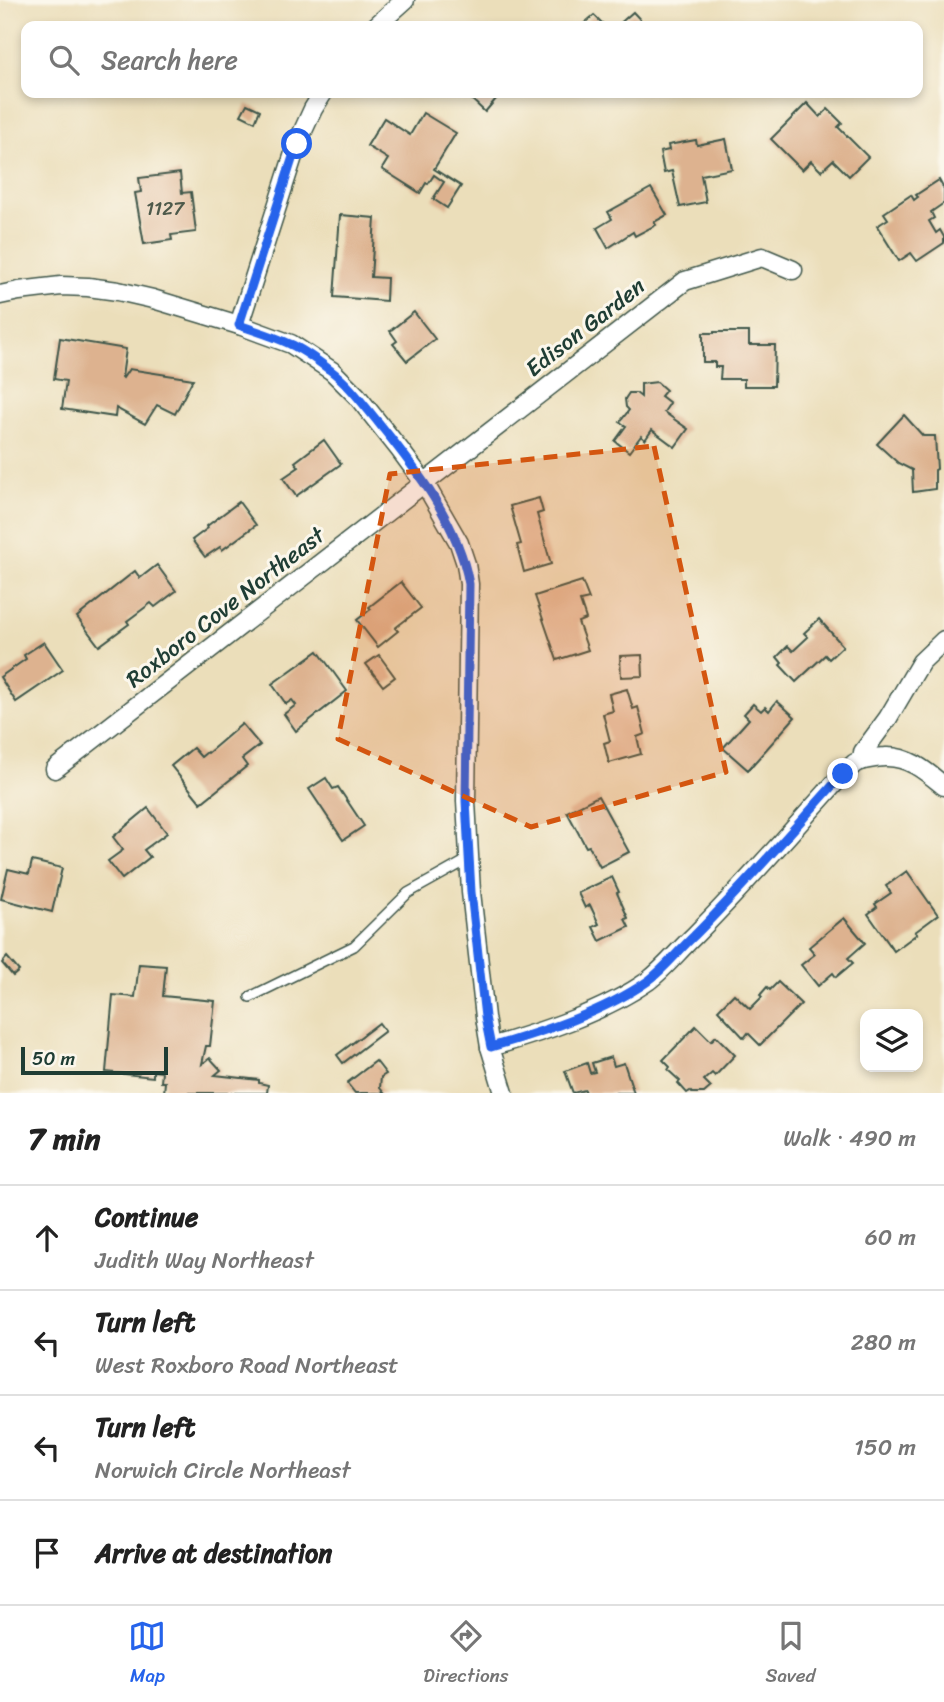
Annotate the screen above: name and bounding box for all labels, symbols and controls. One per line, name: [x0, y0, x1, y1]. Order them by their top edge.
search box: [21, 21, 923, 98]
text: Search here: [101, 37, 238, 83]
icon: search: [45, 41, 83, 79]
route start: [281, 128, 312, 159]
house number: 1127: [146, 192, 185, 225]
street label: Edison Garden: [516, 267, 655, 388]
street label: Roxboro Cove Northeast: [116, 515, 336, 699]
route end: [827, 758, 858, 789]
map controls: [860, 1009, 923, 1072]
button: layers: [860, 1009, 923, 1072]
text: 50 m: [32, 1042, 75, 1075]
scale bar: [21, 1044, 168, 1076]
text: 7 min: [28, 1112, 100, 1166]
text: Walk · 490 m: [783, 1118, 916, 1159]
text: Continue: [95, 1194, 198, 1240]
text: 60 m: [865, 1217, 916, 1258]
icon: ahead: [28, 1219, 66, 1257]
text: Judith Way Northeast: [95, 1240, 314, 1281]
text: Turn left: [95, 1299, 195, 1345]
text: 280 m: [851, 1322, 916, 1363]
icon: left: [28, 1324, 66, 1362]
text: West Roxboro Road Northeast: [95, 1345, 398, 1386]
text: Turn left: [95, 1404, 195, 1450]
text: 150 m: [854, 1427, 916, 1468]
icon: left: [28, 1429, 66, 1467]
text: Norwich Circle Northeast: [95, 1450, 351, 1491]
text: Arrive at destination: [95, 1530, 332, 1576]
icon: arrive: [28, 1534, 66, 1572]
tab: Map: [128, 1617, 166, 1692]
tab: Directions: [423, 1617, 509, 1692]
tab: Saved: [765, 1617, 816, 1692]

